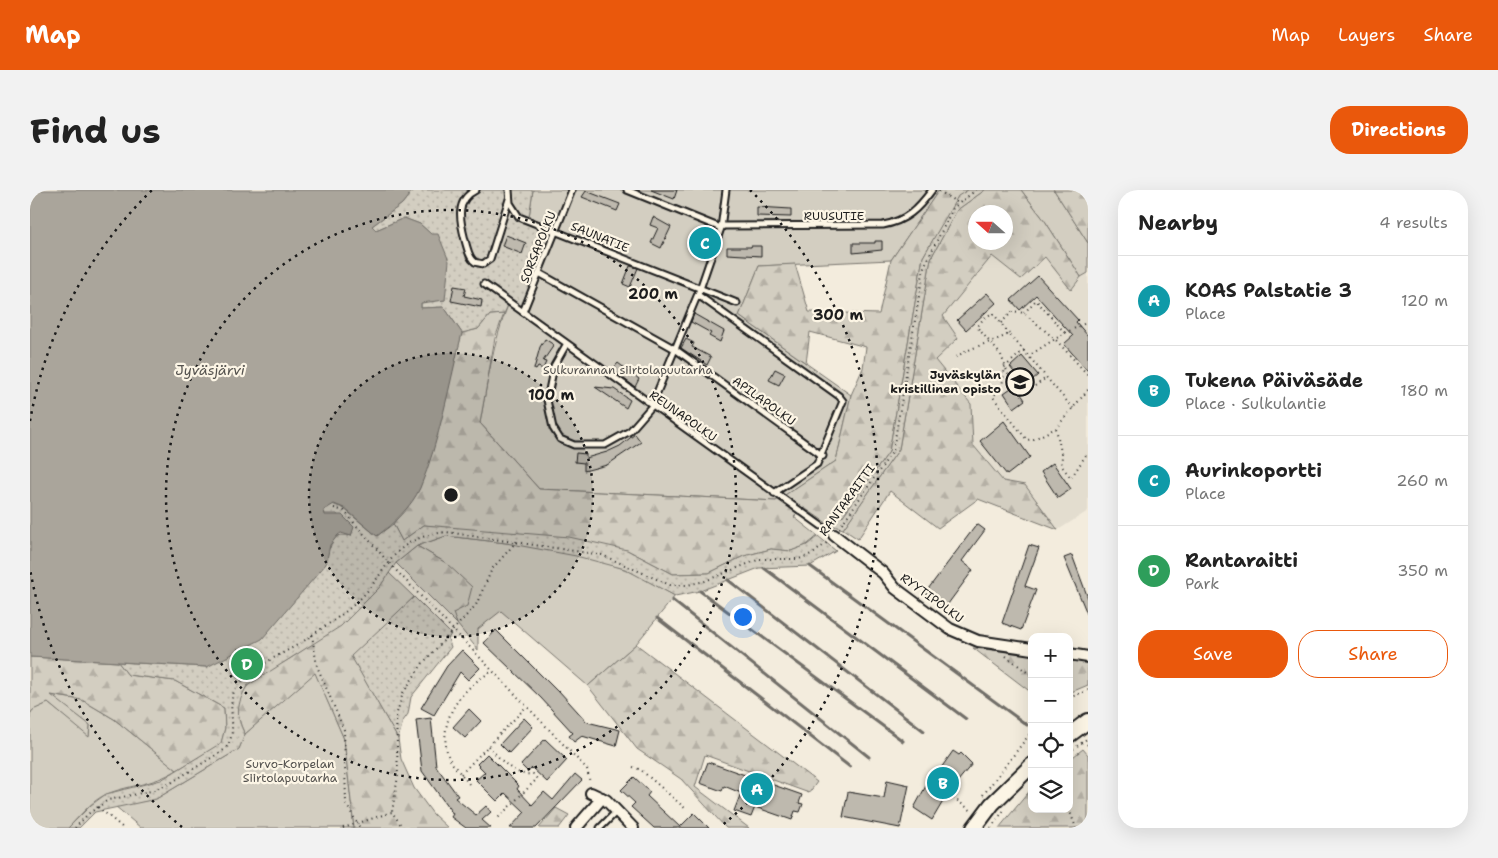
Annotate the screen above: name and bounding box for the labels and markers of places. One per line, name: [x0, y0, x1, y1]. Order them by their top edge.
pin: C: [689, 224, 721, 262]
place label: Jyväskylän kristillinen opisto: [890, 367, 1001, 397]
school or university icon: Jyväskylän kristillinen opisto: [1005, 367, 1035, 397]
centre of rings: [442, 486, 460, 504]
pin: D: [231, 645, 263, 683]
pin: B: [927, 764, 959, 802]
pin: A: [741, 770, 773, 808]

